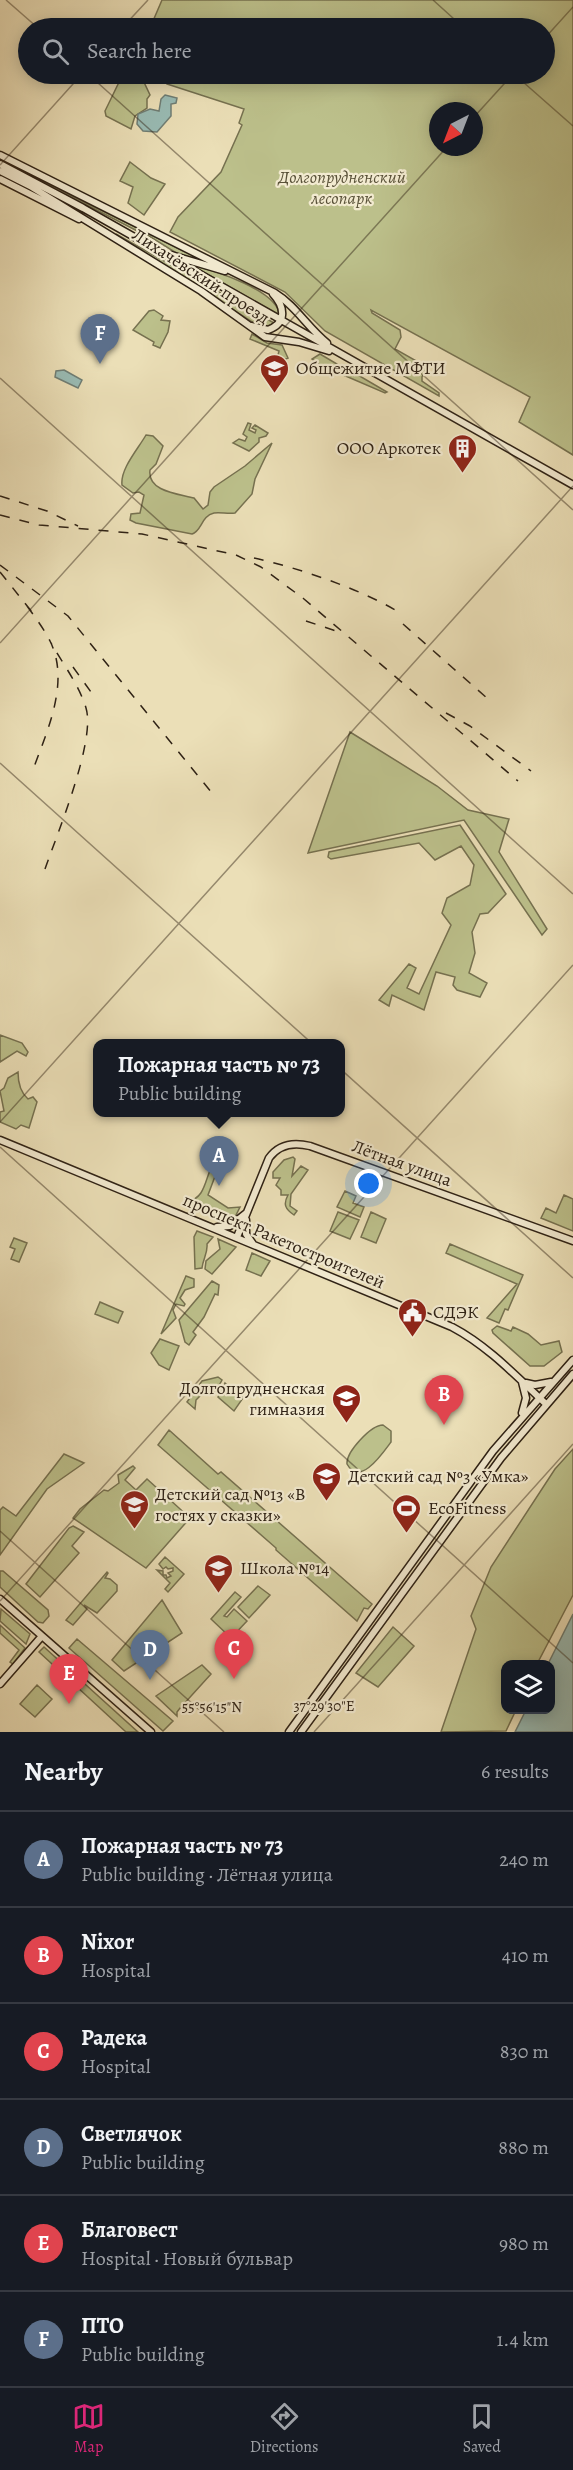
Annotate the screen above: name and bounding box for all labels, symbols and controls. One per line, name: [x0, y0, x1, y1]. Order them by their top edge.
search box: [18, 18, 555, 84]
icon: search: [39, 35, 72, 68]
text: Search here: [87, 36, 192, 66]
north arrow: [429, 102, 483, 156]
park label: Долгопрудненский лесопарк: [276, 165, 406, 210]
street label: Лихачёвский проезд: [128, 222, 275, 330]
pin: F: [80, 314, 120, 364]
school or university icon: Общежитие МФТИ: [259, 352, 291, 394]
place label: Общежитие МФТИ: [296, 356, 446, 380]
building icon: ООО Аркотек: [446, 432, 478, 474]
place label: ООО Аркотек: [337, 436, 441, 460]
popup: [93, 1039, 345, 1117]
text: Пожарная часть № 73: [118, 1050, 320, 1080]
text: Public building: [118, 1080, 242, 1107]
street label: Лётная улица: [349, 1134, 456, 1192]
pin: A: [200, 1136, 238, 1186]
your location: [354, 1169, 383, 1198]
street label: проспект Ракетостроителей: [179, 1188, 389, 1294]
public building icon: СДЭК: [396, 1296, 428, 1338]
place label: СДЭК: [433, 1300, 479, 1324]
place label: Долгопрудненская гимназия: [180, 1376, 325, 1421]
pin: B: [424, 1376, 464, 1425]
school or university icon: Долгопрудненская гимназия: [330, 1382, 362, 1424]
school or university icon: Детский сад №3 «Умка»: [311, 1460, 343, 1502]
place label: Детский сад №3 «Умка»: [348, 1464, 529, 1488]
place label: Детский сад №13 «В гостях у сказки»: [155, 1482, 306, 1527]
school or university icon: Детский сад №13 «В гостях у сказки»: [118, 1488, 150, 1530]
sports icon: EcoFitness: [391, 1492, 423, 1534]
place label: EcoFitness: [428, 1496, 506, 1520]
school or university icon: Школа №14: [203, 1552, 235, 1594]
place label: Школа №14: [240, 1556, 329, 1580]
pin: D: [130, 1630, 170, 1680]
pin: C: [214, 1630, 254, 1679]
pin: E: [50, 1654, 88, 1704]
map controls: [501, 1660, 555, 1714]
button: layers: [501, 1660, 555, 1714]
text: 37°29'30"E: [293, 1696, 355, 1716]
text: 55°56'15"N: [182, 1697, 242, 1717]
text: Nearby: [24, 1754, 103, 1789]
text: 6 results: [481, 1758, 549, 1785]
text: Пожарная часть № 73: [81, 1831, 284, 1861]
text: A: [37, 1846, 50, 1873]
text: 240 m: [499, 1846, 549, 1873]
text: Public building · Лётная улица: [81, 1861, 333, 1888]
text: Nixor: [81, 1927, 134, 1957]
text: B: [37, 1942, 50, 1969]
text: 410 m: [502, 1942, 549, 1969]
text: Hospital: [81, 1957, 151, 1984]
text: Радека: [81, 2023, 147, 2053]
text: C: [37, 2038, 50, 2065]
text: 830 m: [500, 2038, 549, 2065]
text: Hospital: [81, 2053, 151, 2080]
text: Светлячок: [81, 2119, 182, 2149]
text: D: [37, 2134, 50, 2161]
text: 880 m: [498, 2134, 549, 2161]
text: Public building: [81, 2149, 205, 2176]
text: Благовест: [81, 2215, 178, 2245]
text: E: [38, 2230, 49, 2257]
text: 980 m: [499, 2230, 549, 2257]
text: Hospital · Новый бульвар: [81, 2245, 293, 2272]
text: ПТО: [81, 2311, 124, 2341]
text: F: [38, 2326, 49, 2353]
text: 1.4 km: [496, 2326, 549, 2353]
text: Public building: [81, 2341, 205, 2368]
tab: Map: [72, 2400, 105, 2458]
tab: Directions: [250, 2400, 318, 2458]
tab: Saved: [463, 2400, 501, 2458]

